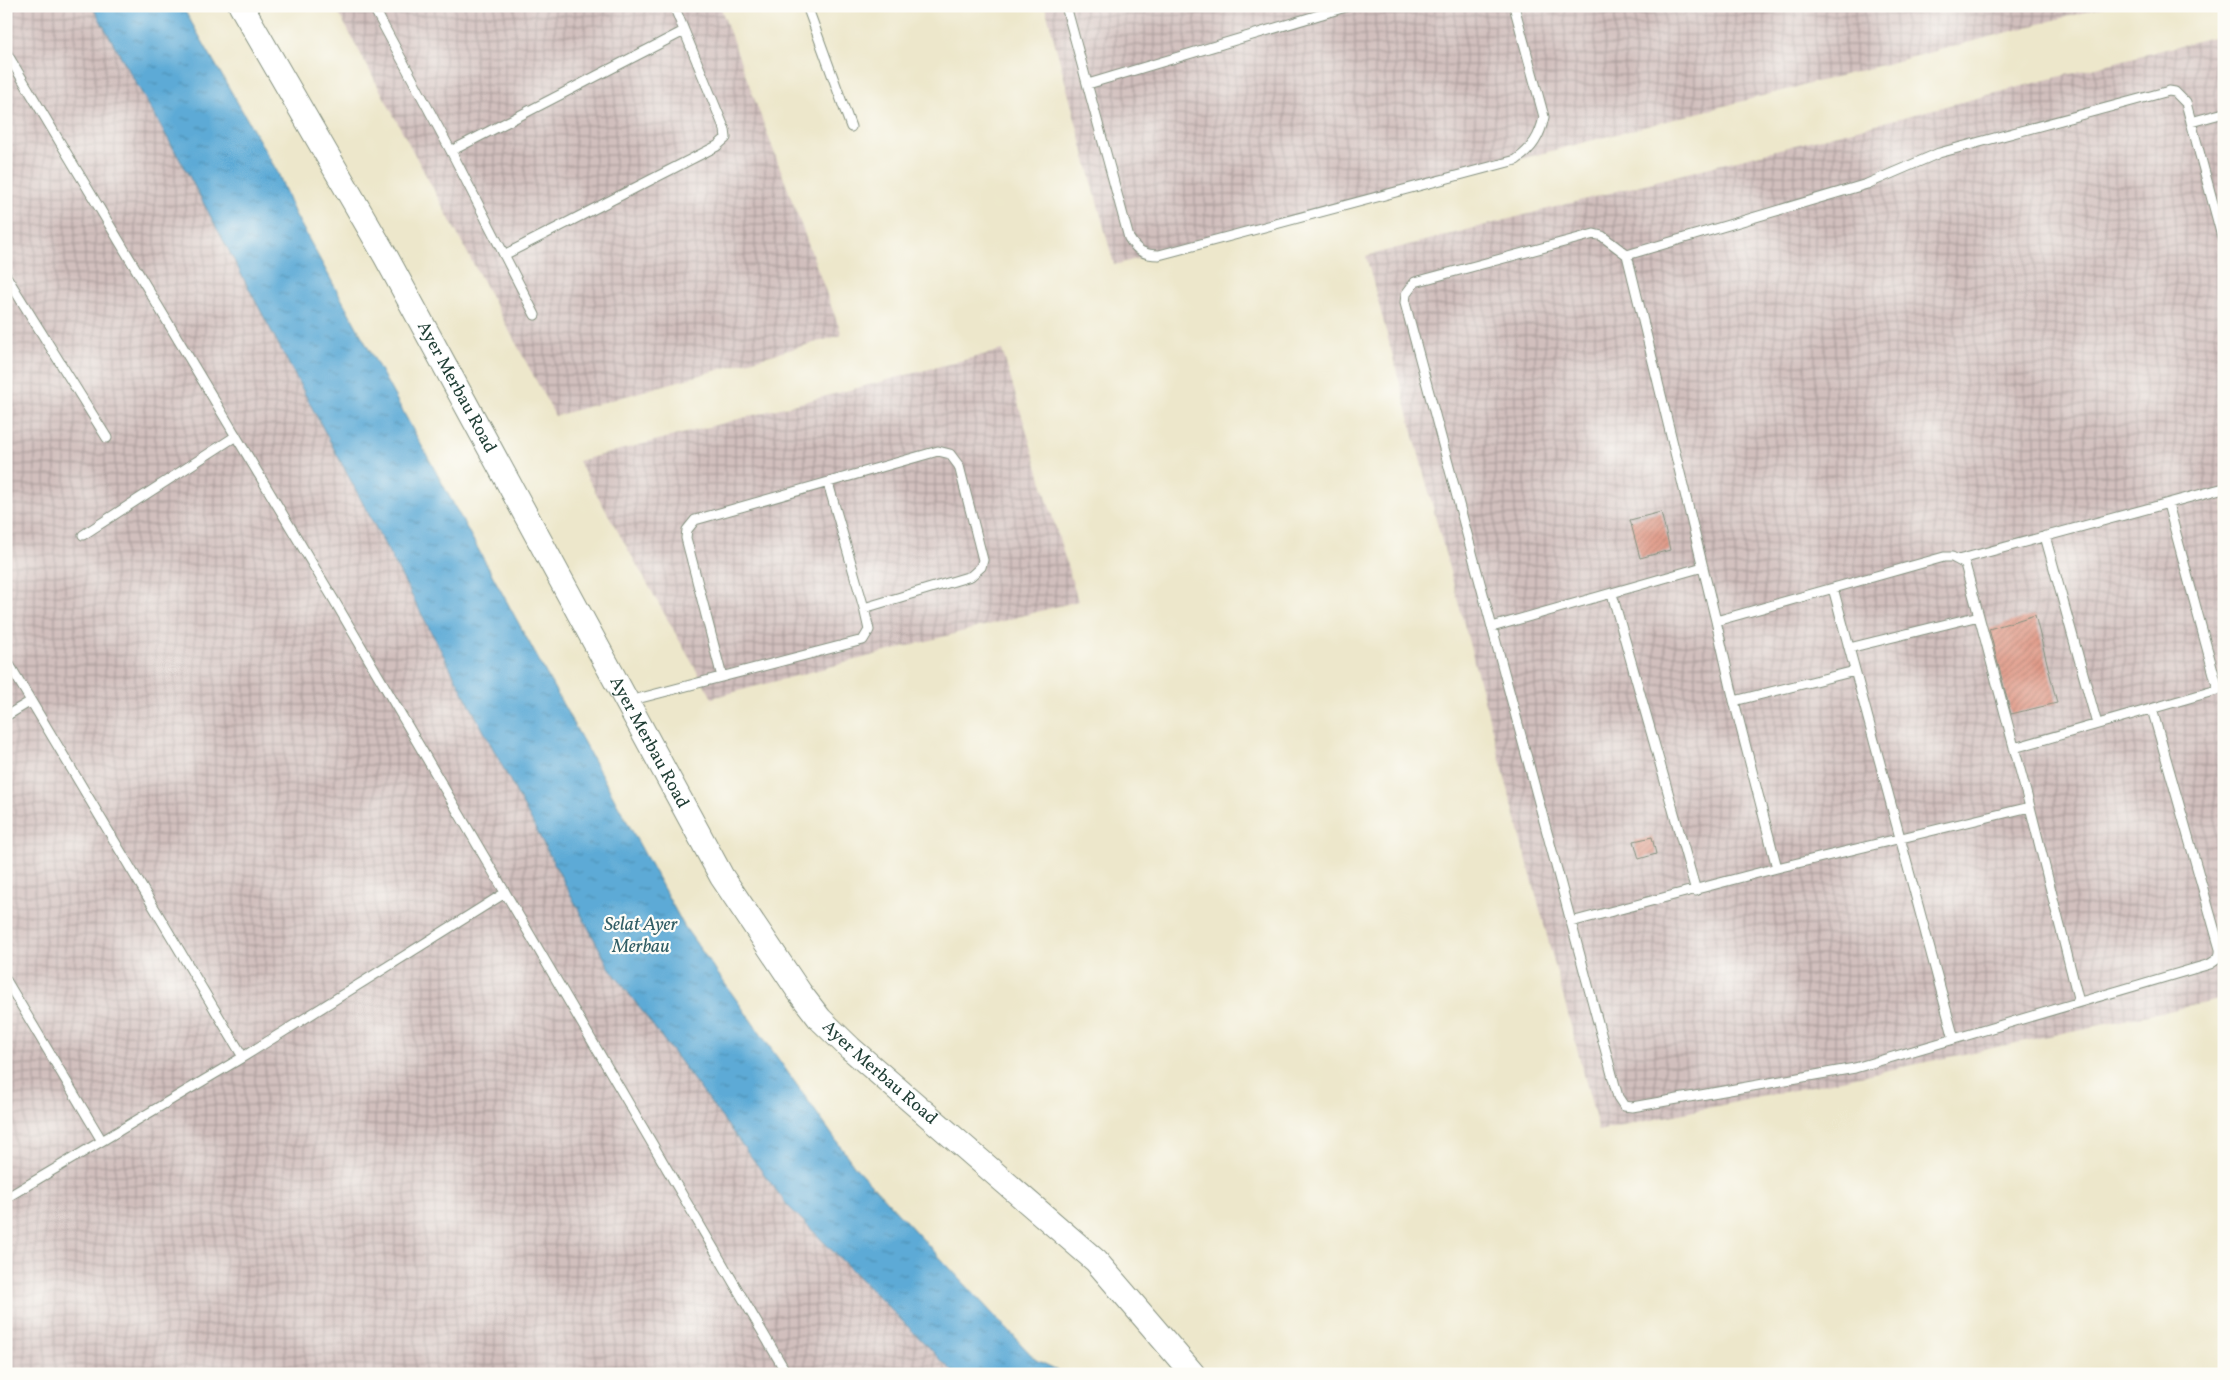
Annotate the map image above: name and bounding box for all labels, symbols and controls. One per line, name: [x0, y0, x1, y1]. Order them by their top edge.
street label: Ayer Merbau Road: [411, 317, 502, 458]
street label: Ayer Merbau Road: [603, 672, 695, 813]
water label: Selat Ayer Merbau: [604, 912, 679, 960]
street label: Ayer Merbau Road: [816, 1015, 943, 1131]

